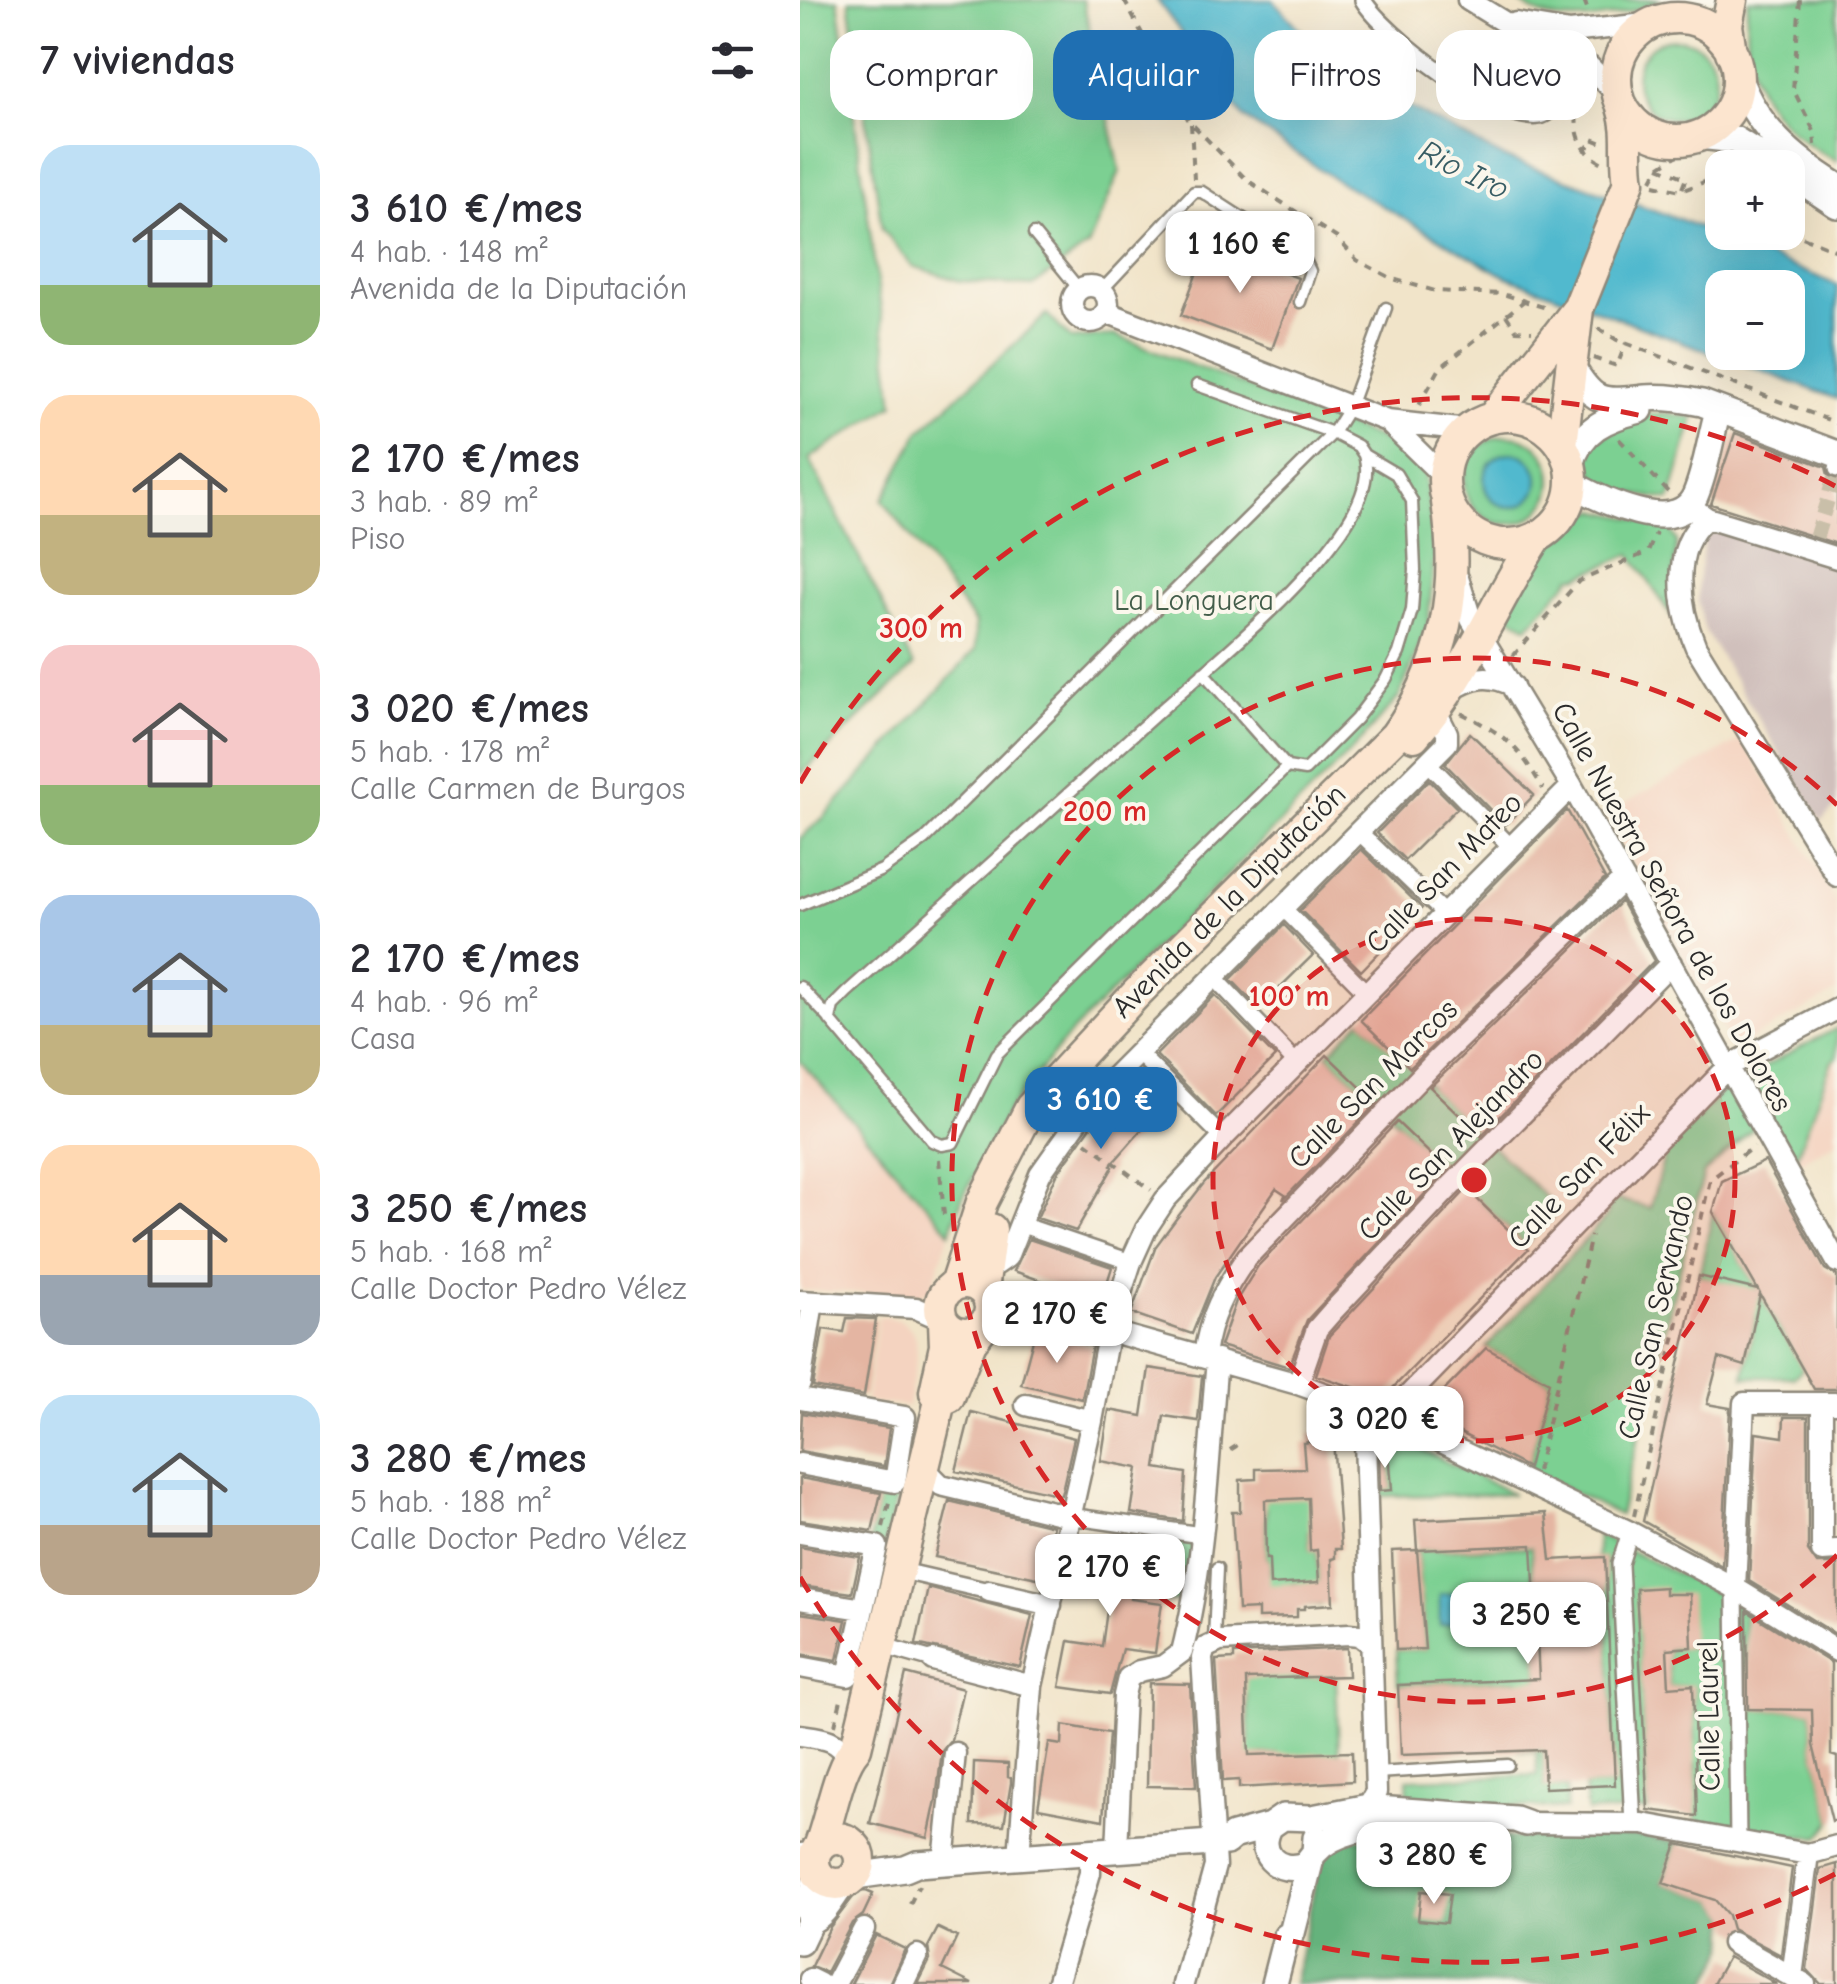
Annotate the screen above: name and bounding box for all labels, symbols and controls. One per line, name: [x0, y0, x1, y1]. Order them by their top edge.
chip: Comprar: [830, 30, 1033, 120]
chip: Alquilar: [1053, 30, 1234, 120]
chip: Filtros: [1254, 30, 1416, 120]
chip: Nuevo: [1436, 30, 1597, 120]
icon: filters: [705, 33, 760, 88]
text: 7 viviendas: [40, 36, 235, 85]
water label: Rio Iro: [1413, 133, 1515, 207]
map controls: [1705, 150, 1805, 370]
button: +: [1705, 150, 1805, 250]
text: 3 610 €/mes: [350, 184, 582, 233]
icon: home: [120, 185, 240, 305]
pin: 1 160 €: [1148, 211, 1332, 296]
text: 1 160 €: [1187, 225, 1293, 262]
text: 4 hab. · 148 m²: [350, 233, 548, 270]
text: Avenida de la Diputación: [350, 270, 687, 307]
button: −: [1705, 270, 1805, 370]
text: 2 170 €/mes: [350, 434, 580, 483]
icon: home: [120, 435, 240, 555]
text: 3 hab. · 89 m²: [350, 483, 537, 520]
text: Piso: [350, 520, 405, 557]
park label: La Longuera: [1114, 583, 1274, 618]
text: 300 m: [879, 611, 963, 646]
text: 3 020 €/mes: [350, 684, 589, 733]
icon: home: [120, 685, 240, 805]
street label: Calle Nuestra Señora de los Dolores: [1545, 696, 1799, 1118]
text: 5 hab. · 178 m²: [350, 733, 549, 770]
text: Calle Carmen de Burgos: [350, 770, 685, 807]
street label: Avenida de la Diputación: [1105, 777, 1353, 1025]
street label: Calle San Mateo: [1358, 785, 1530, 961]
text: 200 m: [1063, 794, 1147, 829]
text: 2 170 €/mes: [350, 934, 580, 983]
icon: home: [120, 935, 240, 1055]
text: 100 m: [1249, 979, 1329, 1014]
text: 4 hab. · 96 m²: [350, 983, 538, 1020]
street label: Calle San Marcos: [1281, 992, 1465, 1176]
text: Casa: [350, 1020, 416, 1057]
street label: Calle San Alejandro: [1351, 1042, 1551, 1248]
pin: 3 610 €: [1009, 1067, 1193, 1152]
text: 3 610 €: [1047, 1081, 1155, 1118]
street label: Calle San Félix: [1501, 1095, 1658, 1256]
centre of rings: [1456, 1162, 1492, 1198]
text: 3 250 €/mes: [350, 1184, 587, 1233]
icon: home: [120, 1185, 240, 1305]
street label: Calle San Servando: [1611, 1191, 1701, 1443]
text: 5 hab. · 168 m²: [350, 1233, 552, 1270]
text: Calle Doctor Pedro Vélez: [350, 1270, 686, 1307]
pin: 2 170 €: [965, 1281, 1149, 1366]
text: 2 170 €: [1004, 1295, 1110, 1332]
pin: 3 020 €: [1293, 1386, 1477, 1471]
text: 3 020 €: [1328, 1400, 1442, 1437]
text: 3 280 €/mes: [350, 1434, 586, 1483]
icon: home: [120, 1435, 240, 1555]
text: 5 hab. · 188 m²: [350, 1483, 551, 1520]
text: Calle Doctor Pedro Vélez: [350, 1520, 686, 1557]
pin: 2 170 €: [1018, 1534, 1202, 1619]
text: 2 170 €: [1057, 1548, 1163, 1585]
pin: 3 250 €: [1436, 1582, 1620, 1667]
text: 3 250 €: [1472, 1596, 1584, 1633]
street label: Calle Laurel: [1690, 1641, 1728, 1791]
pin: 3 280 €: [1342, 1822, 1526, 1907]
text: 3 280 €: [1378, 1836, 1490, 1873]

